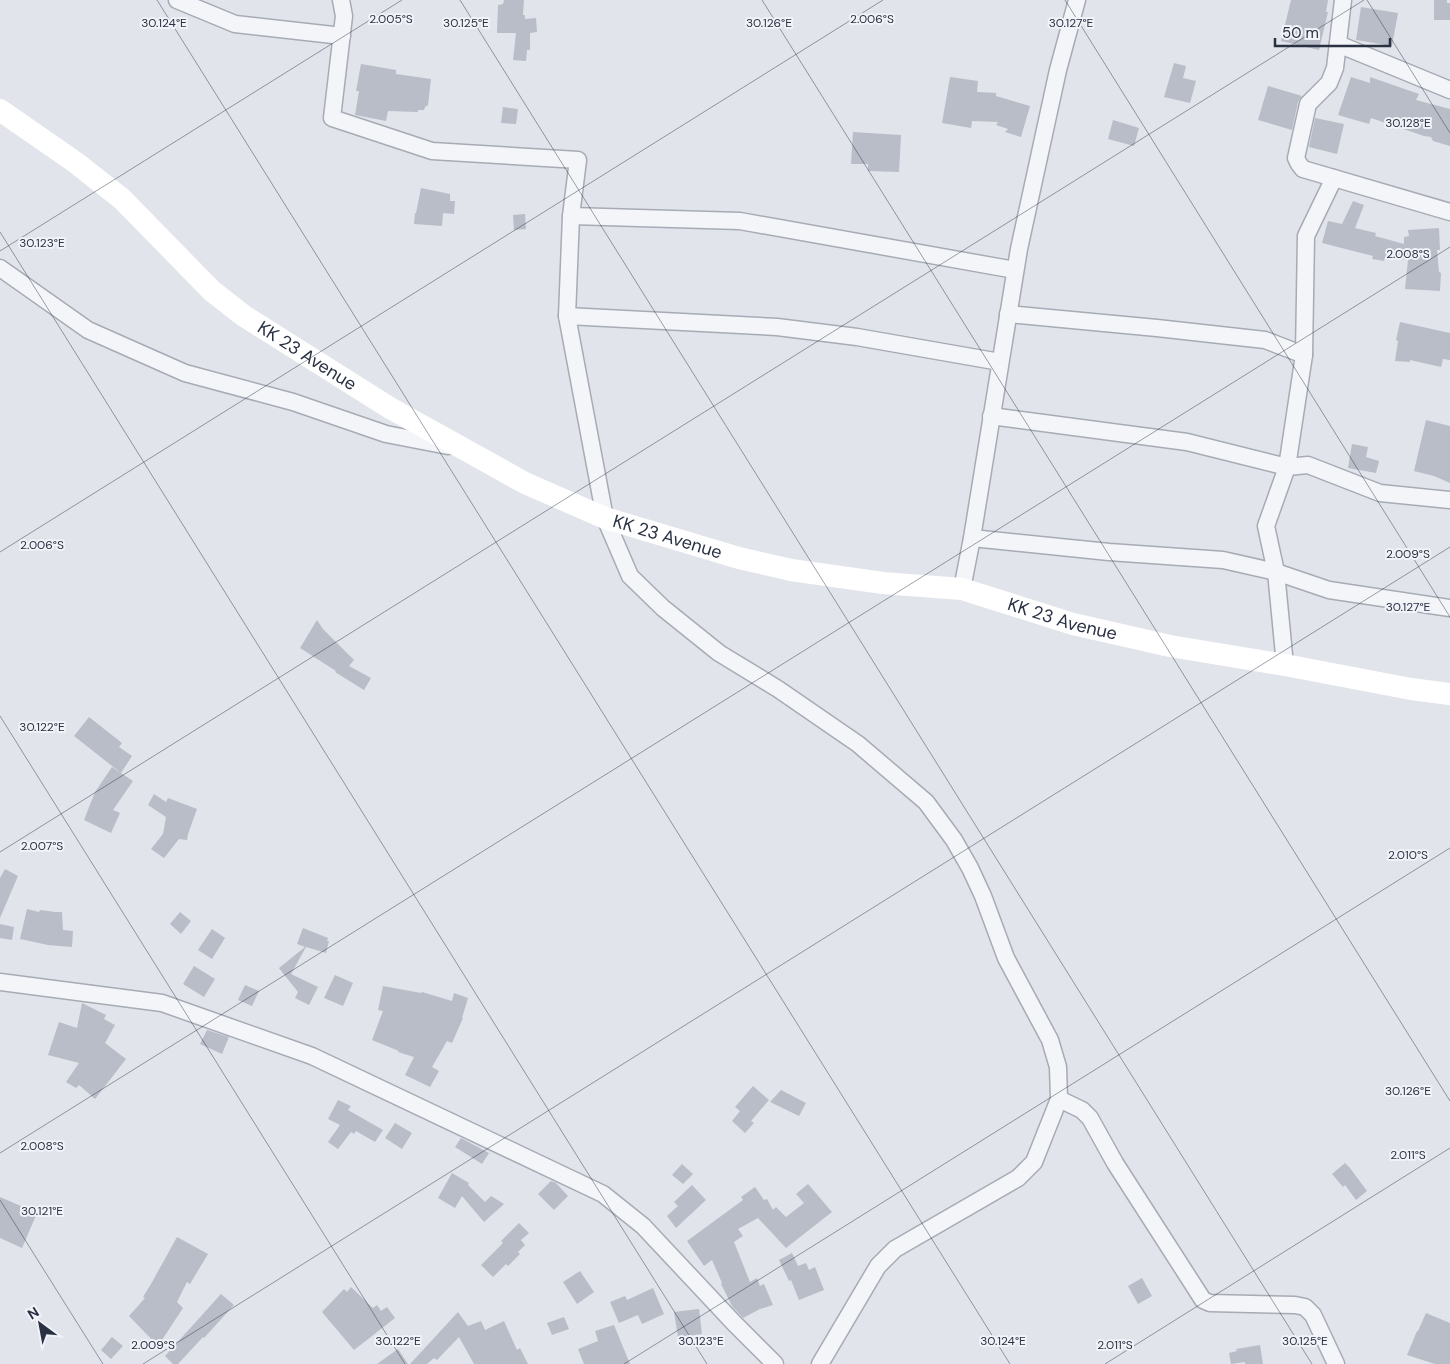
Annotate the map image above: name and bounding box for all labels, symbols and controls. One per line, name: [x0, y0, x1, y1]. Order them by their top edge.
text: 2.005°S: [369, 11, 413, 27]
text: 2.006°S: [850, 11, 894, 27]
text: 30.124°E: [141, 15, 187, 31]
text: 30.125°E: [443, 15, 489, 31]
text: 30.126°E: [746, 15, 792, 31]
text: 30.127°E: [1049, 15, 1094, 31]
scale bar: [1275, 15, 1390, 47]
text: 50 m: [1282, 23, 1319, 43]
text: 30.128°E: [1385, 115, 1431, 131]
text: 30.123°E: [19, 235, 65, 251]
text: 2.008°S: [1386, 246, 1430, 262]
street label: KK 23 Avenue: [253, 316, 361, 396]
street label: KK 23 Avenue: [610, 509, 725, 564]
text: 2.006°S: [20, 537, 64, 553]
text: 2.009°S: [1386, 546, 1430, 562]
street label: KK 23 Avenue: [1005, 592, 1120, 646]
text: 30.127°E: [1386, 599, 1431, 615]
text: 30.122°E: [19, 719, 65, 735]
text: 2.007°S: [21, 838, 63, 854]
text: 2.010°S: [1388, 847, 1428, 863]
text: 30.126°E: [1385, 1083, 1431, 1099]
text: 2.008°S: [20, 1138, 64, 1154]
text: 2.011°S: [1390, 1147, 1426, 1163]
text: 30.121°E: [21, 1203, 63, 1219]
north arrow: [15, 1299, 65, 1349]
text: N: [24, 1303, 42, 1323]
text: 30.122°E: [375, 1333, 421, 1349]
text: 30.123°E: [678, 1333, 724, 1349]
text: 30.124°E: [980, 1333, 1026, 1349]
text: 30.125°E: [1282, 1333, 1328, 1349]
text: 2.009°S: [131, 1337, 175, 1353]
text: 2.011°S: [1097, 1337, 1133, 1353]

